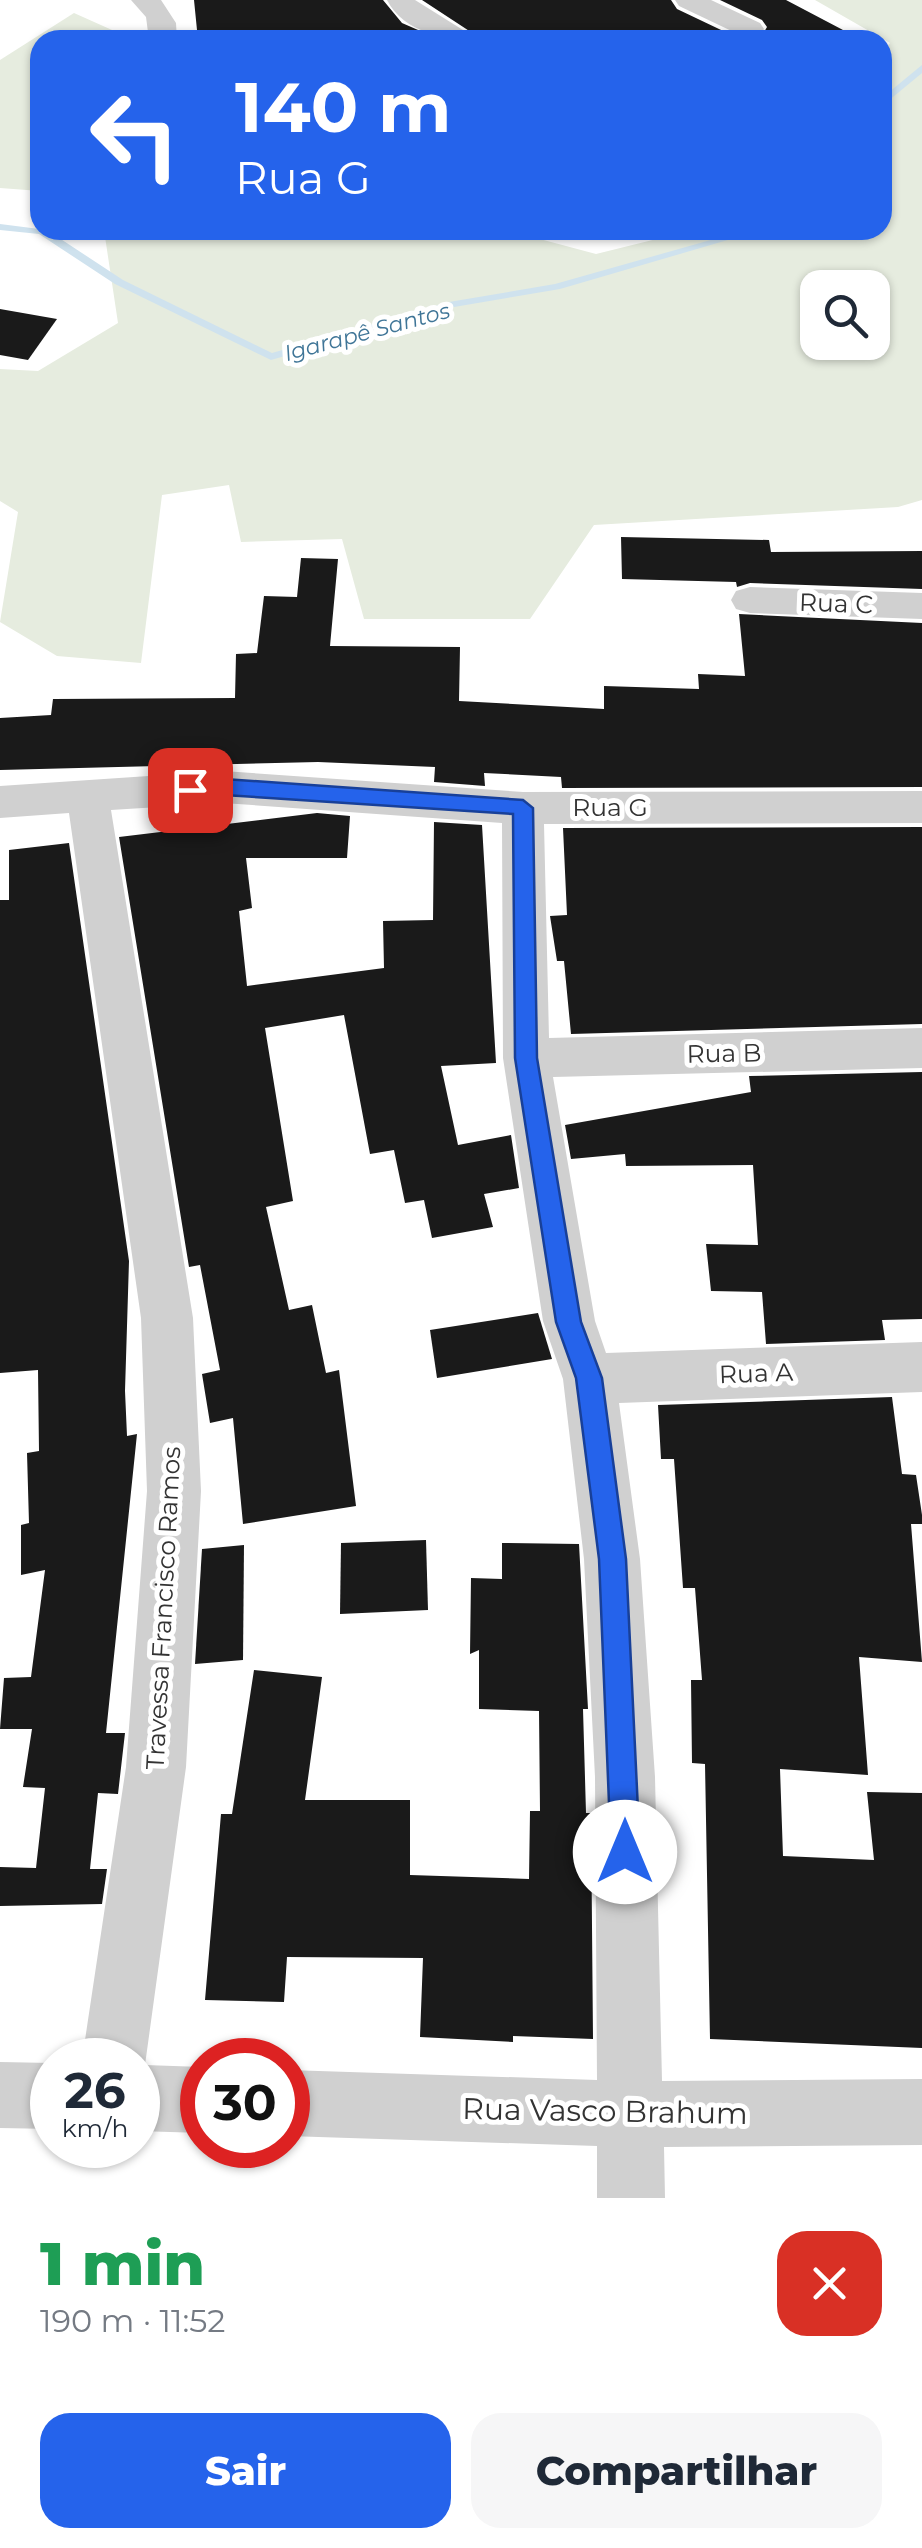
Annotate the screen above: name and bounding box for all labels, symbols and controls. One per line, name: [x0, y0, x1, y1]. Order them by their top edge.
text: 140 m: [235, 64, 451, 150]
icon: left: [70, 70, 200, 200]
text: Rua G: [235, 150, 371, 205]
map controls: [800, 270, 890, 360]
button: search: [800, 270, 890, 360]
water label: Igarapê Santos: [281, 297, 453, 367]
street label: Rua C: [799, 587, 873, 619]
pin: [148, 748, 233, 833]
icon: arrive: [163, 763, 218, 818]
street label: Rua G: [572, 792, 648, 822]
street label: Rua B: [686, 1037, 762, 1069]
street label: Rua A: [718, 1357, 794, 1389]
street label: Travessa Francisco Ramos: [140, 1446, 186, 1770]
position arrow: [573, 1800, 677, 1904]
speed limit sign: 30: [180, 2038, 310, 2168]
text: 26: [64, 2060, 126, 2121]
street label: Rua Vasco Brahum: [462, 2090, 748, 2132]
text: km/h: [62, 2113, 128, 2143]
text: 1 min: [40, 2227, 205, 2300]
button: close: [777, 2231, 882, 2336]
text: 190 m · 11:52: [40, 2301, 225, 2340]
button: Sair: [40, 2413, 451, 2528]
button: Compartilhar: [471, 2413, 882, 2528]

